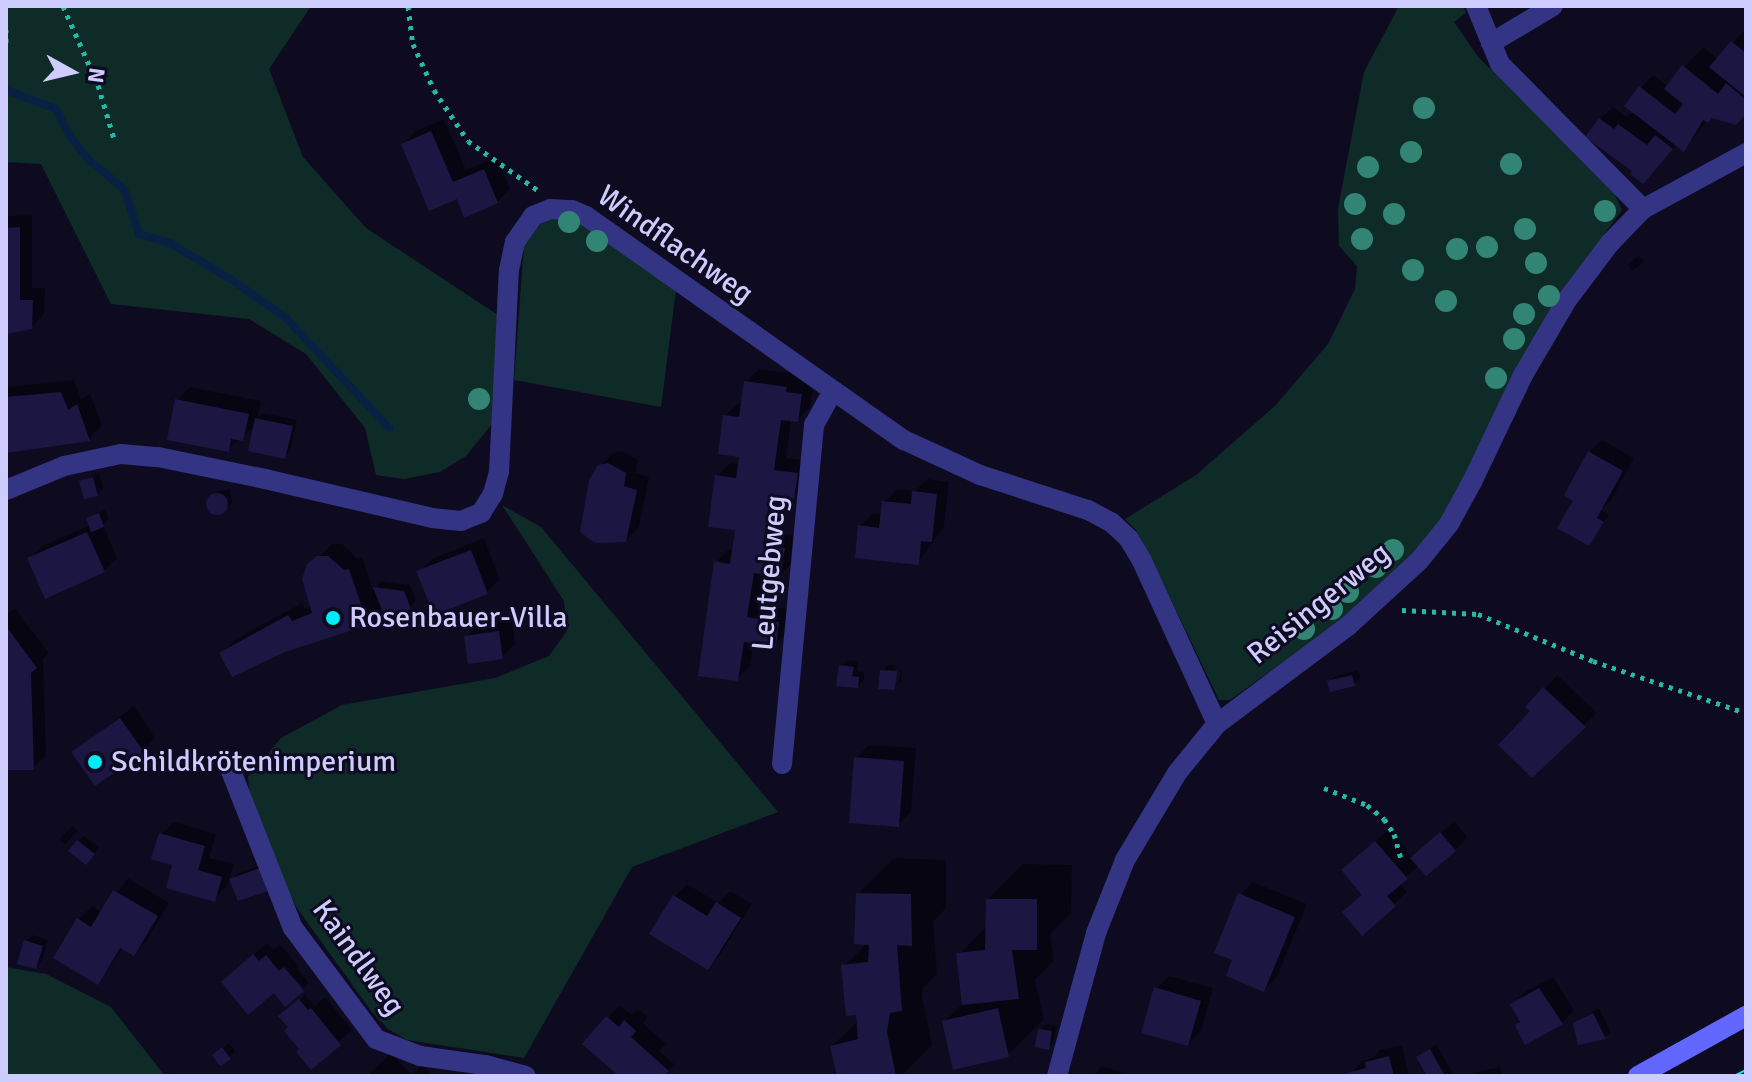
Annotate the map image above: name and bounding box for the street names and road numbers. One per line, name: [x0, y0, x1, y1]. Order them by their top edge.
street label: Windflachweg: [590, 178, 760, 312]
street label: Leutgebweg: [745, 494, 795, 652]
street label: Reisingerweg: [1240, 536, 1398, 672]
street label: Kaindlweg: [304, 893, 412, 1023]

